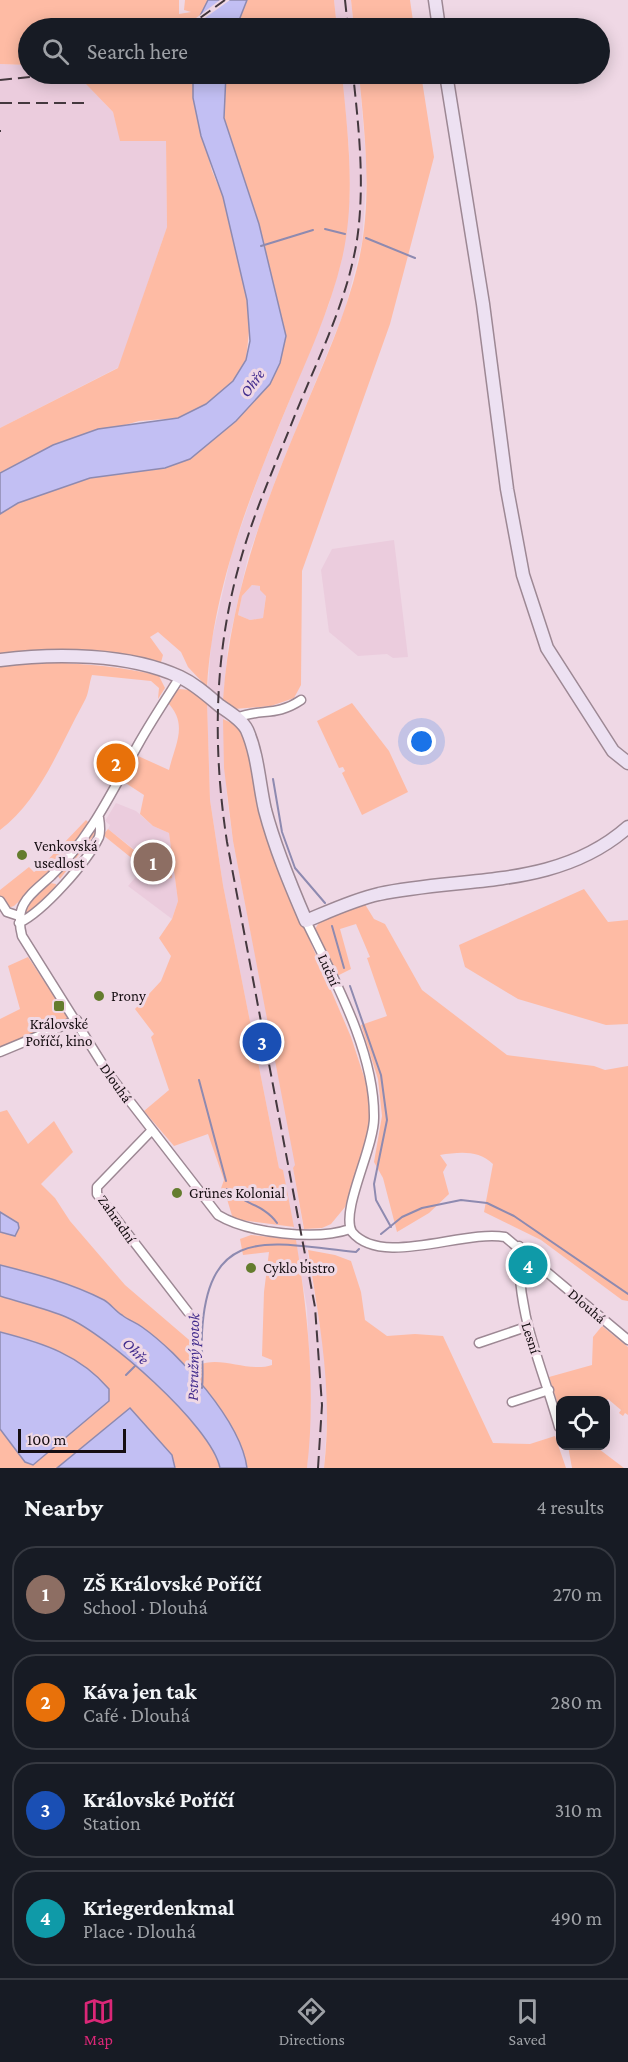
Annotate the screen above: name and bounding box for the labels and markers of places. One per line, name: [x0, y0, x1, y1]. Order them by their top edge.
pin: 2: [96, 740, 136, 786]
place label: Venkovská usedlost: [34, 838, 98, 871]
pin: 1: [134, 840, 172, 884]
marker: Venkovská usedlost: [15, 848, 29, 862]
place label: Prony: [111, 988, 146, 1005]
marker: Prony: [92, 989, 106, 1003]
marker: Královské Poříčí, kino: [52, 999, 66, 1013]
place label: Královské Poříčí, kino: [26, 1016, 92, 1049]
pin: 3: [242, 1020, 282, 1064]
place label: Grünes Kolonial: [189, 1185, 285, 1201]
marker: Grünes Kolonial: [170, 1186, 184, 1200]
pin: 4: [508, 1242, 548, 1288]
place label: Cyklo bistro: [263, 1260, 335, 1277]
marker: Cyklo bistro: [244, 1261, 258, 1275]

